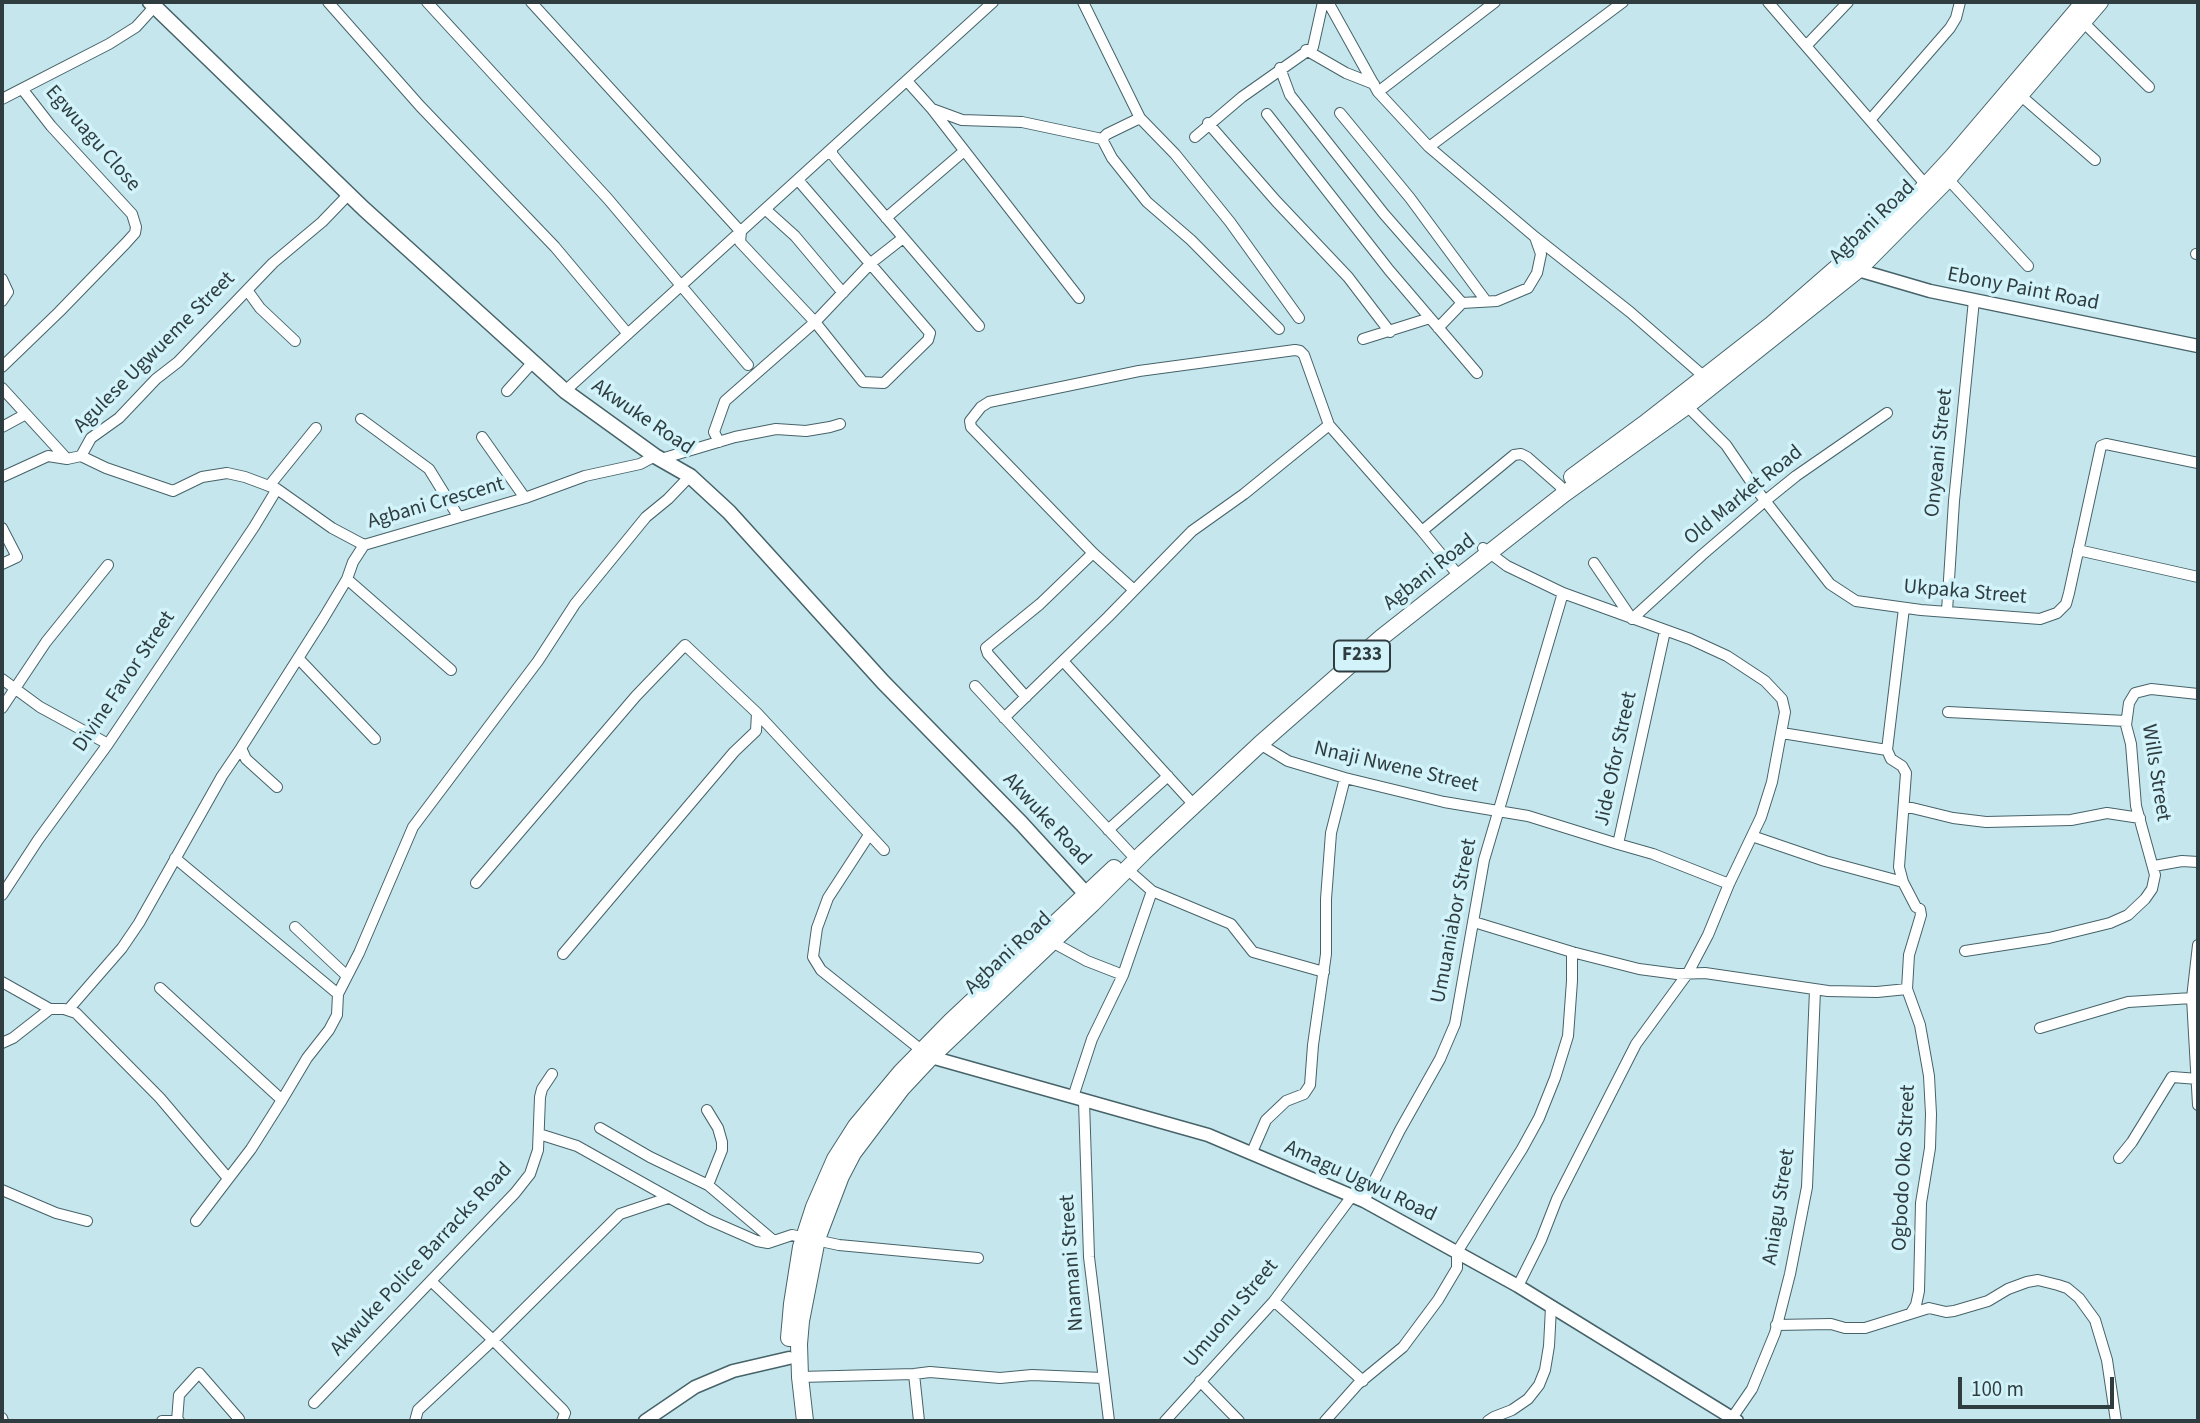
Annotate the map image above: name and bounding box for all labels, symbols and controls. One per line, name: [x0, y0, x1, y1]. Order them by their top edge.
street label: Egwuagu Close: [39, 81, 145, 197]
street label: Agbani Road: [1825, 176, 1921, 270]
street label: Ebony Paint Road: [1945, 263, 2101, 317]
street label: Agulese Ugwueme Street: [69, 267, 241, 439]
street label: Akwuke Road: [586, 375, 698, 461]
street label: Onyeani Street: [1921, 387, 1959, 519]
street label: Old Market Road: [1680, 441, 1808, 551]
street label: Agbani Crescent: [365, 472, 507, 536]
street label: Agbani Road: [1379, 529, 1481, 617]
street label: Ukpaka Street: [1902, 575, 2028, 611]
street label: Divine Favor Street: [69, 607, 181, 757]
road number: F233: [1334, 640, 1390, 671]
street label: Jide Ofor Street: [1590, 689, 1644, 829]
street label: Wills Street: [2135, 723, 2175, 823]
street label: Nnaji Nwene Street: [1311, 737, 1481, 799]
street label: Akwuke Road: [997, 768, 1095, 872]
street label: Umuaniabor Street: [1427, 836, 1483, 1006]
street label: Agbani Road: [960, 907, 1058, 1001]
street label: Ogbodo Oko Street: [1888, 1084, 1922, 1252]
street label: Amagu Ugwu Road: [1280, 1136, 1440, 1228]
street label: Aniagu Street: [1758, 1147, 1802, 1267]
street label: Akwuke Police Barracks Road: [326, 1158, 518, 1362]
street label: Nnamani Street: [1056, 1194, 1090, 1332]
street label: Umuonu Street: [1179, 1255, 1285, 1373]
scale bar: [1962, 1364, 2118, 1408]
text: 100 m: [1971, 1374, 2024, 1404]

